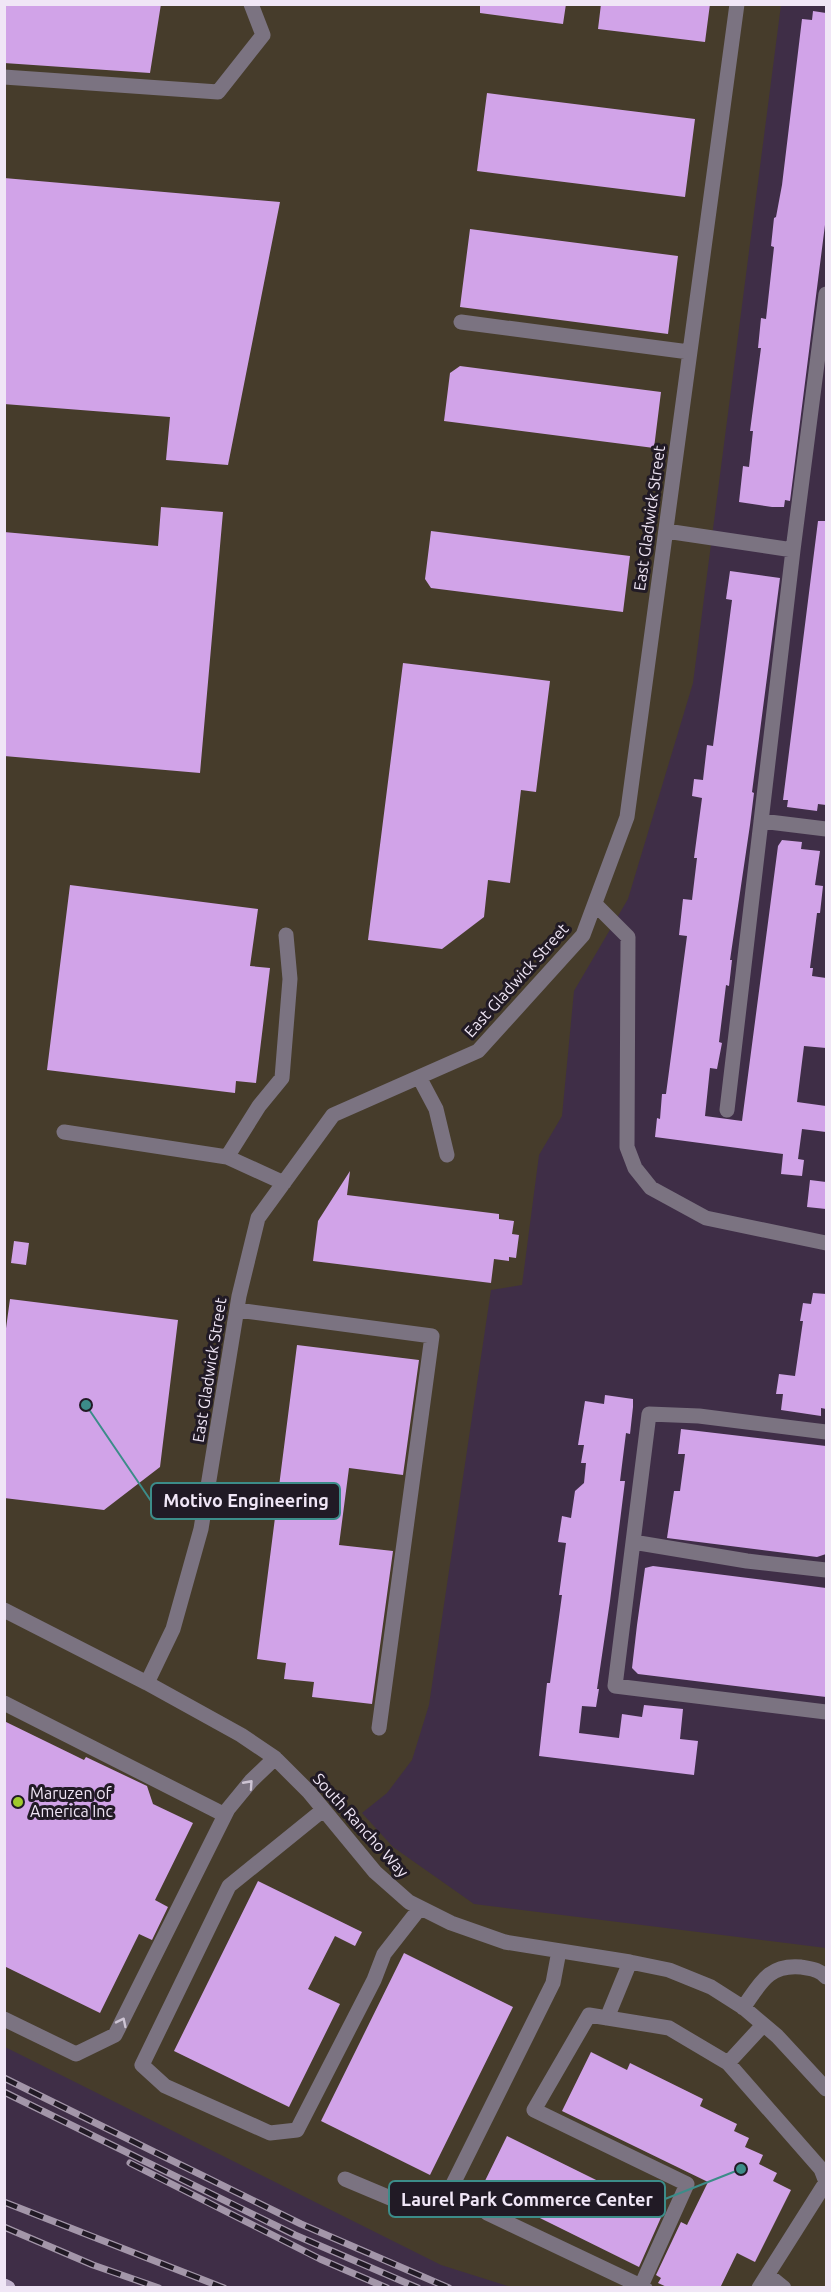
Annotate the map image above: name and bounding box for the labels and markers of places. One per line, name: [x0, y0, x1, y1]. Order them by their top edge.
callout: Motivo Engineering: [151, 1483, 340, 1519]
place label: Maruzen of America Inc: [30, 1784, 114, 1820]
marker: Maruzen of America Inc: [11, 1795, 25, 1809]
callout: Laurel Park Commerce Center: [389, 2181, 665, 2217]

